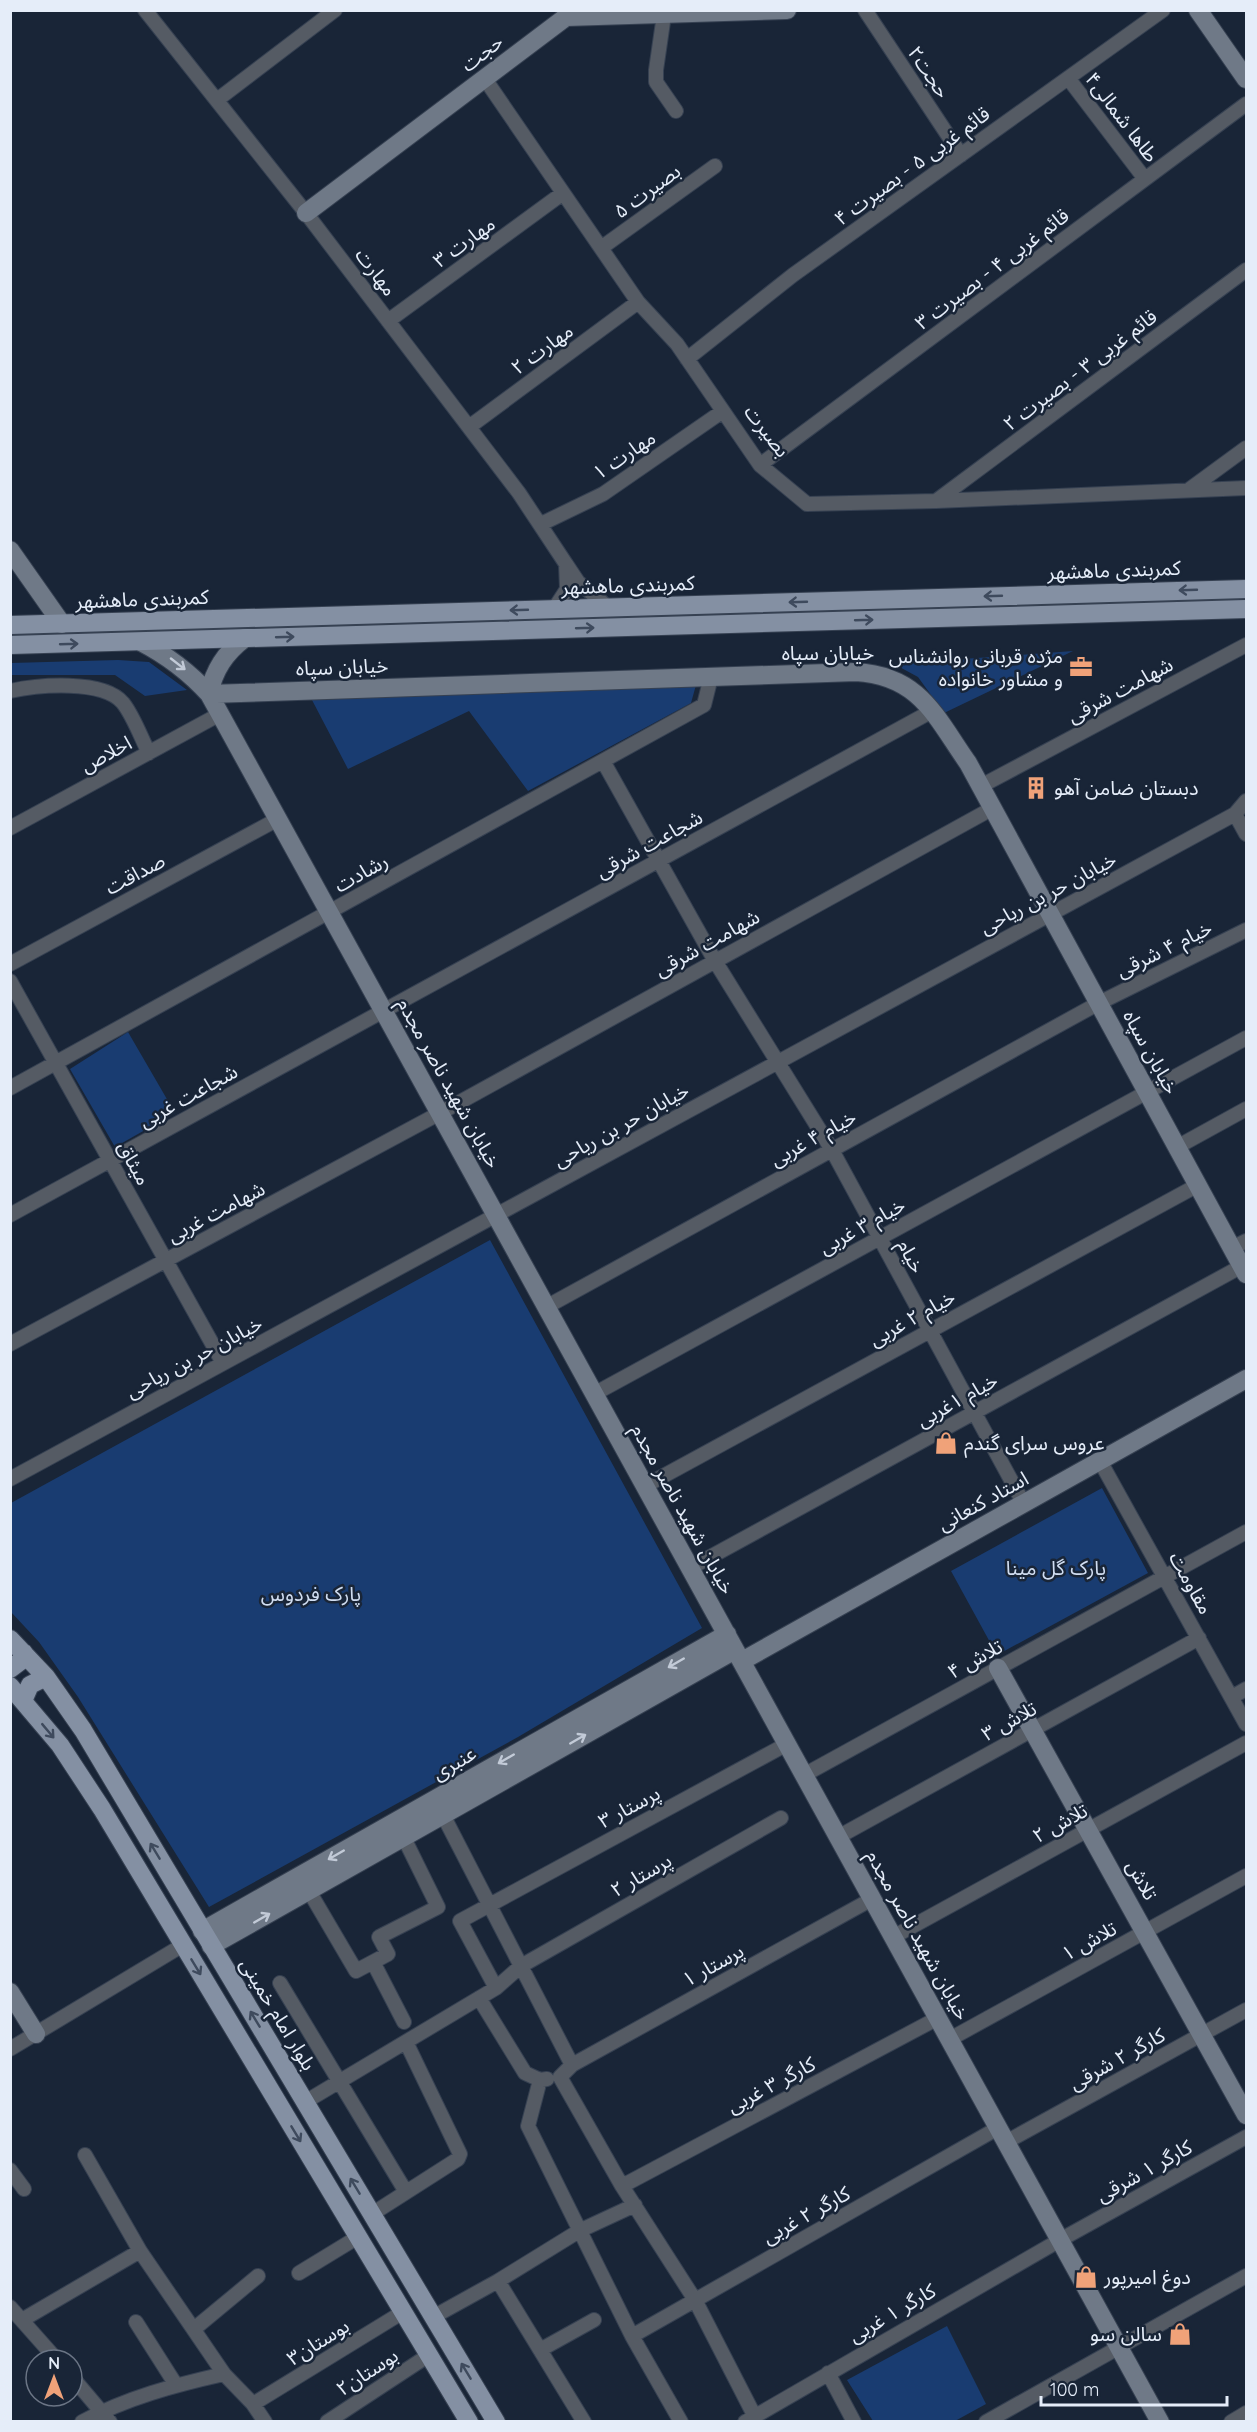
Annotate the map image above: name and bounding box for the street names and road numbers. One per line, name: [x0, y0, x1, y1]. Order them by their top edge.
street label: حجت: [456, 28, 508, 77]
street label: حجت۲: [903, 41, 956, 103]
street label: طاها شمالی۴: [1080, 67, 1164, 167]
street label: قائم غربی ۵ - بصیرت ۴: [829, 101, 996, 233]
street label: بصیرت ۵: [608, 158, 685, 223]
street label: قائم غربی ۴ - بصیرت ۳: [910, 202, 1076, 337]
street label: مهارت ۳: [428, 211, 500, 272]
street label: مهارت: [350, 243, 403, 301]
street label: قائم غربی ۳ - بصیرت ۲: [998, 303, 1164, 438]
street label: مهارت ۲: [506, 318, 578, 379]
street label: بصیرت: [739, 400, 796, 462]
street label: مهارت ۱: [587, 424, 660, 485]
street label: کمربندی ماهشهر: [1046, 555, 1182, 584]
street label: کمربندی ماهشهر: [560, 570, 696, 599]
street label: کمربندی ماهشهر: [74, 584, 210, 613]
street label: خیابان سپاه: [782, 640, 874, 666]
street label: شهامت شرقی: [1063, 651, 1177, 728]
street label: خیابان سپاه: [295, 652, 389, 682]
street label: اخلاص: [76, 730, 136, 777]
street label: شجاعت شرقی: [591, 804, 707, 883]
street label: خیابان حر بن ریاحی: [975, 846, 1120, 939]
street label: صداقت: [101, 847, 169, 900]
street label: رشادت: [329, 848, 392, 897]
street label: شهامت شرقی: [650, 903, 764, 982]
street label: خیام ۴ شرقی: [1112, 915, 1217, 985]
street label: خیابان شهید ناصر مجدم: [390, 993, 507, 1174]
street label: خیابان سپاه: [1117, 1005, 1185, 1099]
street label: شجاعت غربی: [134, 1058, 242, 1133]
street label: خیابان حر بن ریاحی: [549, 1077, 693, 1172]
street label: خیام ۴ غربی: [765, 1104, 862, 1174]
street label: میثاق: [112, 1136, 157, 1189]
street label: شهامت غربی: [163, 1175, 269, 1248]
street label: خیام ۳ غربی: [815, 1193, 909, 1259]
street label: خیام: [892, 1235, 930, 1277]
street label: خیام ۲ غربی: [864, 1284, 961, 1354]
street label: خیابان حر بن ریاحی: [121, 1310, 266, 1403]
street label: خیام ۱غربی: [912, 1367, 1003, 1435]
street label: خیابان شهید ناصر مجدم: [624, 1419, 741, 1600]
street label: استاد کنعانی: [933, 1465, 1033, 1536]
street label: مقاومت: [1164, 1547, 1219, 1618]
street label: تلاش ۴: [943, 1633, 1007, 1684]
street label: تلاش ۳: [977, 1695, 1041, 1746]
street label: عنبری: [427, 1740, 480, 1785]
street label: پرستار ۳: [594, 1780, 665, 1834]
street label: تلاش ۲: [1028, 1797, 1092, 1848]
street label: خیابان شهید ناصر مجدم: [859, 1845, 976, 2026]
street label: پرستار ۲: [606, 1847, 676, 1903]
street label: تلاش: [1121, 1855, 1164, 1904]
street label: تلاش ۱: [1057, 1915, 1121, 1966]
street label: پرستار ۱: [678, 1938, 748, 1993]
street label: بلوار امام خمینی: [232, 1953, 322, 2076]
street label: کارگر ۲ شرقی: [1064, 2022, 1170, 2095]
street label: کارگر ۳ غربی: [722, 2050, 820, 2118]
street label: کارگر ۱ شرقی: [1091, 2134, 1197, 2207]
street label: کارگر ۲ غربی: [757, 2180, 855, 2249]
street label: کارگر ۱ غربی: [844, 2277, 940, 2348]
street label: بوستان۳: [282, 2313, 354, 2370]
street label: بوستان۲: [331, 2342, 402, 2401]

